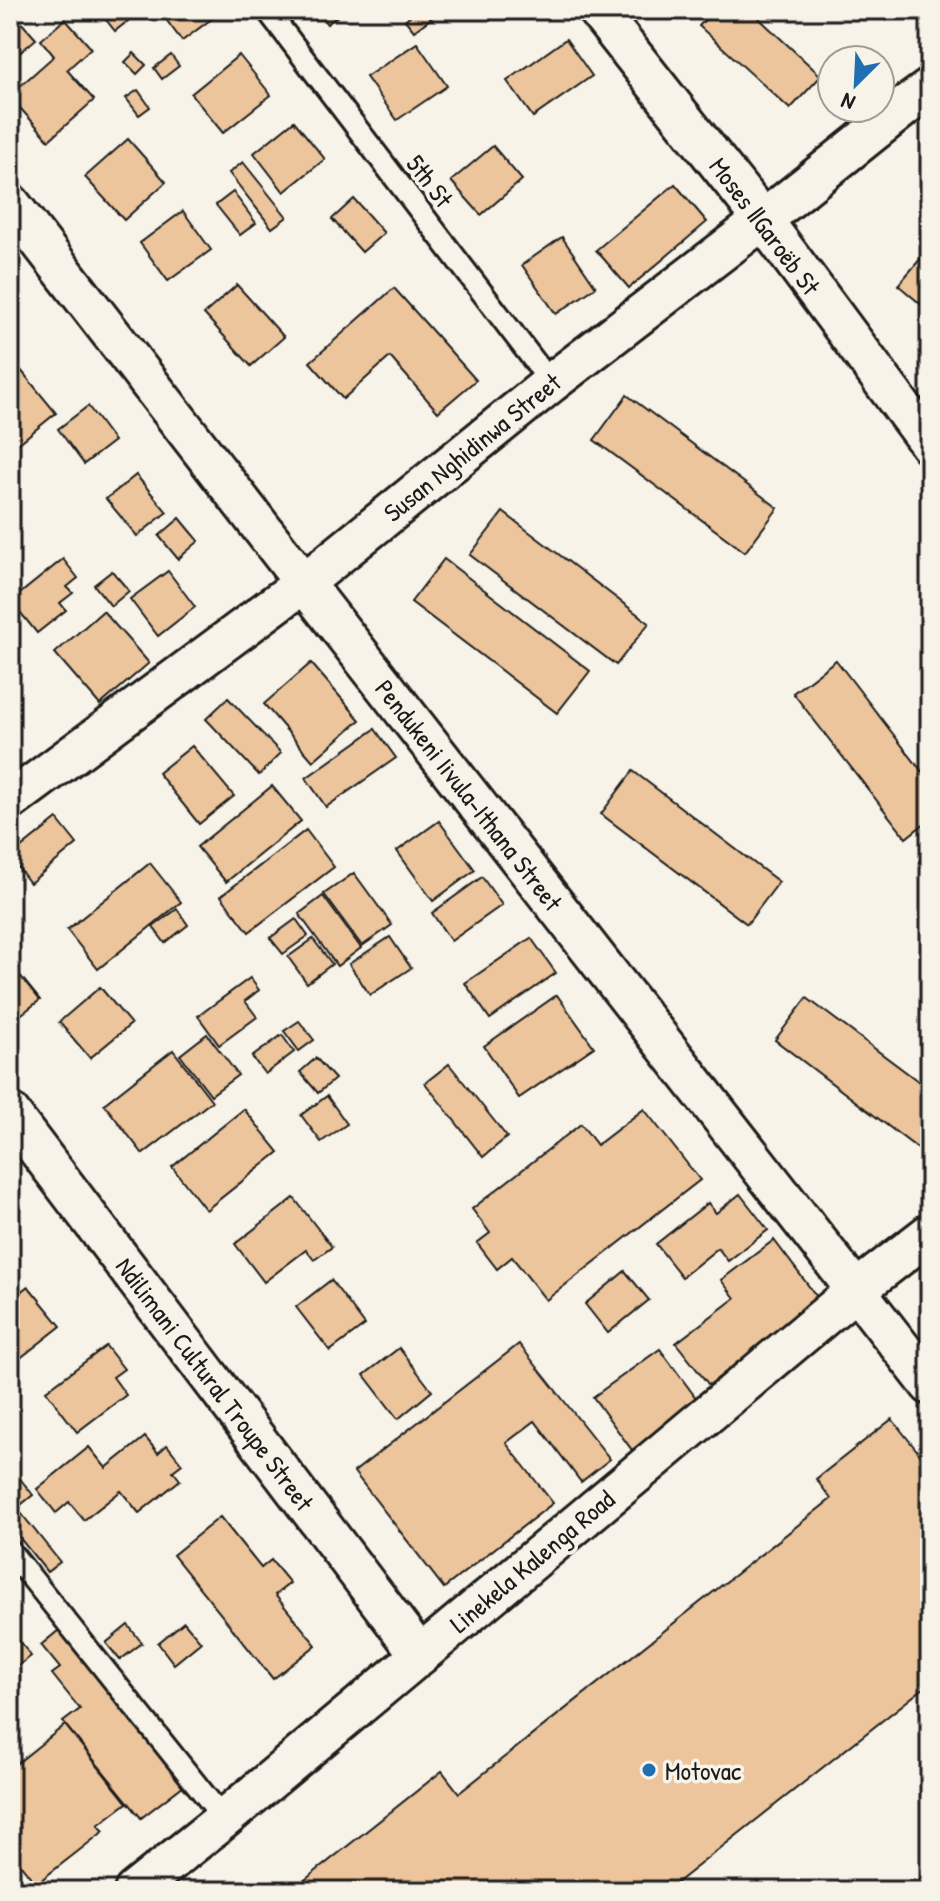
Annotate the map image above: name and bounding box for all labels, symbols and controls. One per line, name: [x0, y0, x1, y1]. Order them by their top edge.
north arrow: [816, 44, 896, 124]
text: N: [836, 86, 859, 118]
street label: 5th St: [399, 147, 462, 215]
street label: Moses ǁGaroëb St: [702, 150, 829, 303]
street label: Susan Nghidinwa Street: [376, 364, 569, 529]
street label: Pendukeni Iivula-Ithana Street: [368, 672, 571, 919]
street label: Ndilimani Cultural Troupe Street: [108, 1250, 323, 1519]
street label: Linekela Kalenga Road: [442, 1482, 622, 1640]
place label: Motovac: [665, 1753, 741, 1788]
marker: Motovac: [640, 1761, 658, 1779]

